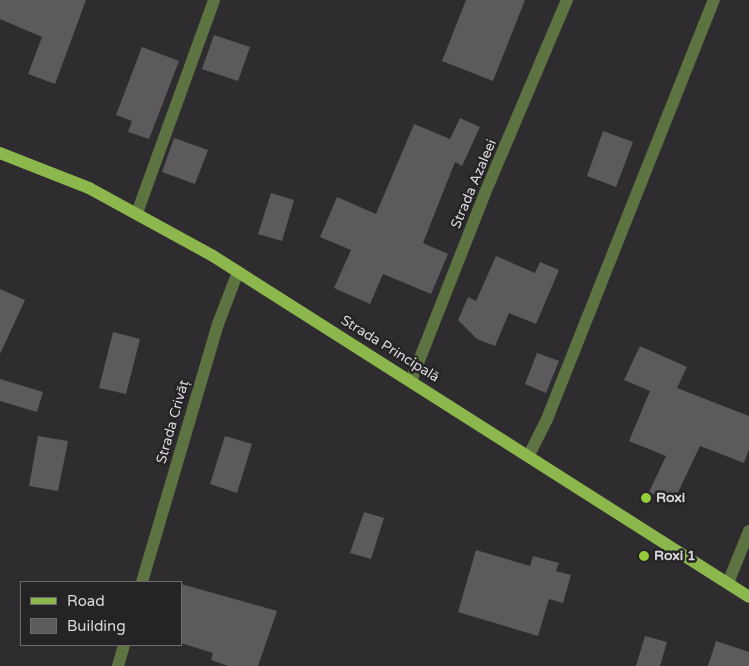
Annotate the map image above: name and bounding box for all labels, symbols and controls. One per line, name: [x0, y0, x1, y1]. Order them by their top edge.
street label: Strada Azaleei: [448, 137, 500, 231]
street label: Strada Principală: [338, 312, 442, 386]
street label: Strada Crivăț: [153, 378, 193, 466]
place label: Roxi: [656, 490, 685, 506]
marker: Roxi: [640, 492, 652, 504]
place label: Roxi 1: [654, 548, 696, 564]
marker: Roxi 1: [638, 550, 650, 562]
legend: [20, 581, 182, 646]
text: Road: [67, 592, 105, 610]
text: Building: [67, 617, 126, 635]

